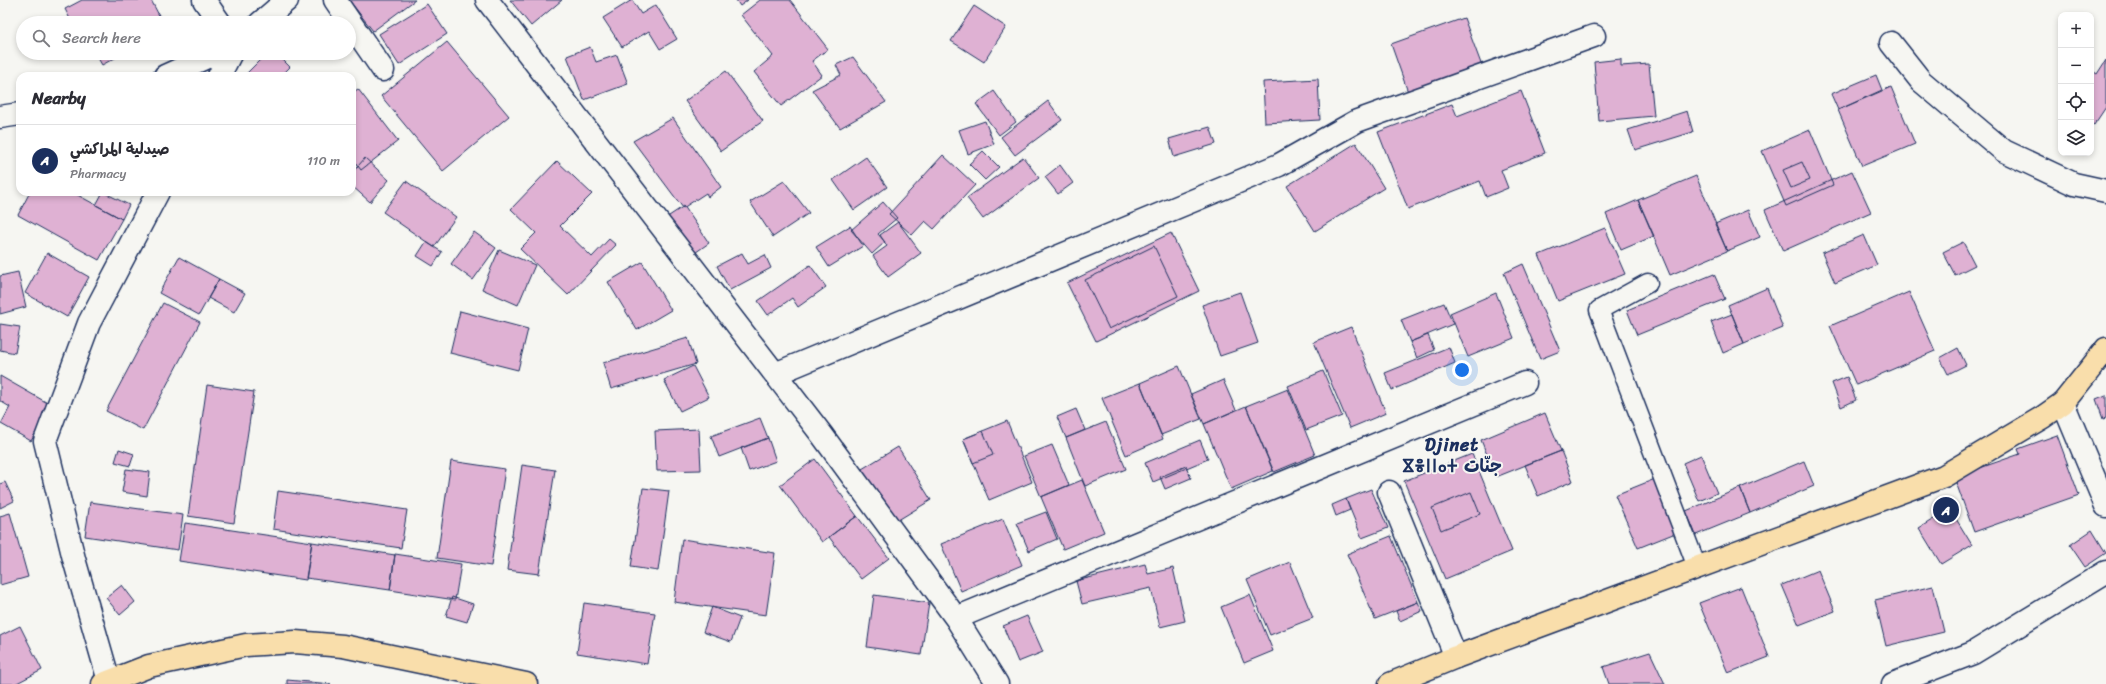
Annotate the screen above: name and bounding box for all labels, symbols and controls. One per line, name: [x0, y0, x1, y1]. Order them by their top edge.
map controls: [2058, 12, 2094, 156]
button: +: [2058, 12, 2094, 48]
search box: [16, 16, 356, 60]
text: Search here: [62, 25, 141, 51]
icon: search: [30, 27, 52, 49]
button: −: [2058, 48, 2094, 84]
text: Nearby: [32, 83, 86, 113]
button: locate: [2058, 84, 2094, 120]
button: layers: [2058, 120, 2094, 156]
text: صيدلية المراكشي: [70, 136, 170, 162]
text: A: [41, 149, 49, 172]
text: 110 m: [307, 149, 340, 172]
text: Pharmacy: [70, 162, 126, 185]
your location: [1452, 360, 1472, 380]
district label: Djinet ⴵⴻⵏⵏⴰⵜ جنّات: [1402, 429, 1502, 482]
pin: A: [1933, 495, 1959, 525]

